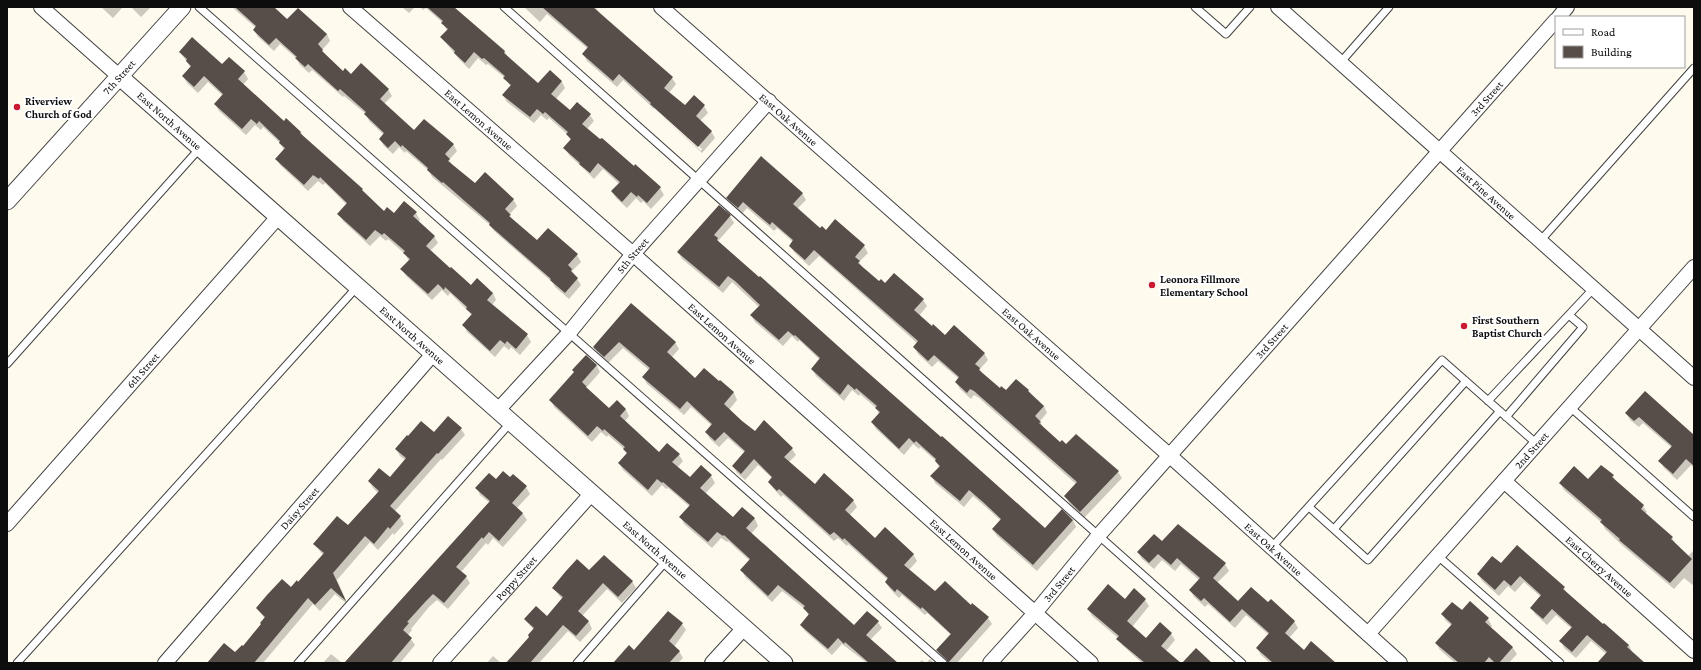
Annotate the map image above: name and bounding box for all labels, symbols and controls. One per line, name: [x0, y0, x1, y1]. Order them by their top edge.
legend: [1555, 16, 1685, 68]
text: Road: [1591, 25, 1616, 39]
text: Building: [1591, 45, 1632, 59]
street label: 7th Street: [100, 57, 138, 97]
street label: 3rd Street: [1468, 78, 1505, 118]
street label: East Lemon Avenue: [442, 87, 515, 152]
street label: East North Avenue: [135, 89, 204, 152]
street label: East Oak Avenue: [757, 91, 820, 148]
place label: Riverview Church of God: [25, 95, 92, 120]
marker: Riverview Church of God: [12, 102, 22, 112]
street label: East Pine Avenue: [1454, 163, 1518, 222]
street label: 5th Street: [614, 235, 651, 275]
place label: Leonora Fillmore Elementary School: [1160, 273, 1249, 298]
marker: Leonora Fillmore Elementary School: [1147, 280, 1157, 290]
street label: East Lemon Avenue: [686, 300, 758, 367]
street label: East North Avenue: [378, 304, 447, 367]
street label: East Oak Avenue: [1000, 305, 1063, 363]
place label: First Southern Baptist Church: [1472, 314, 1543, 339]
street label: 3rd Street: [1253, 320, 1290, 361]
marker: First Southern Baptist Church: [1459, 321, 1469, 331]
street label: 6th Street: [124, 350, 162, 390]
street label: 2nd Street: [1512, 429, 1551, 471]
street label: Daisy Street: [278, 484, 321, 532]
street label: East Lemon Avenue: [928, 516, 1000, 583]
street label: East North Avenue: [621, 518, 690, 581]
street label: East Oak Avenue: [1242, 520, 1305, 578]
street label: East Cherry Avenue: [1563, 533, 1635, 600]
street label: Poppy Street: [493, 553, 539, 603]
street label: 3rd Street: [1041, 563, 1077, 604]

